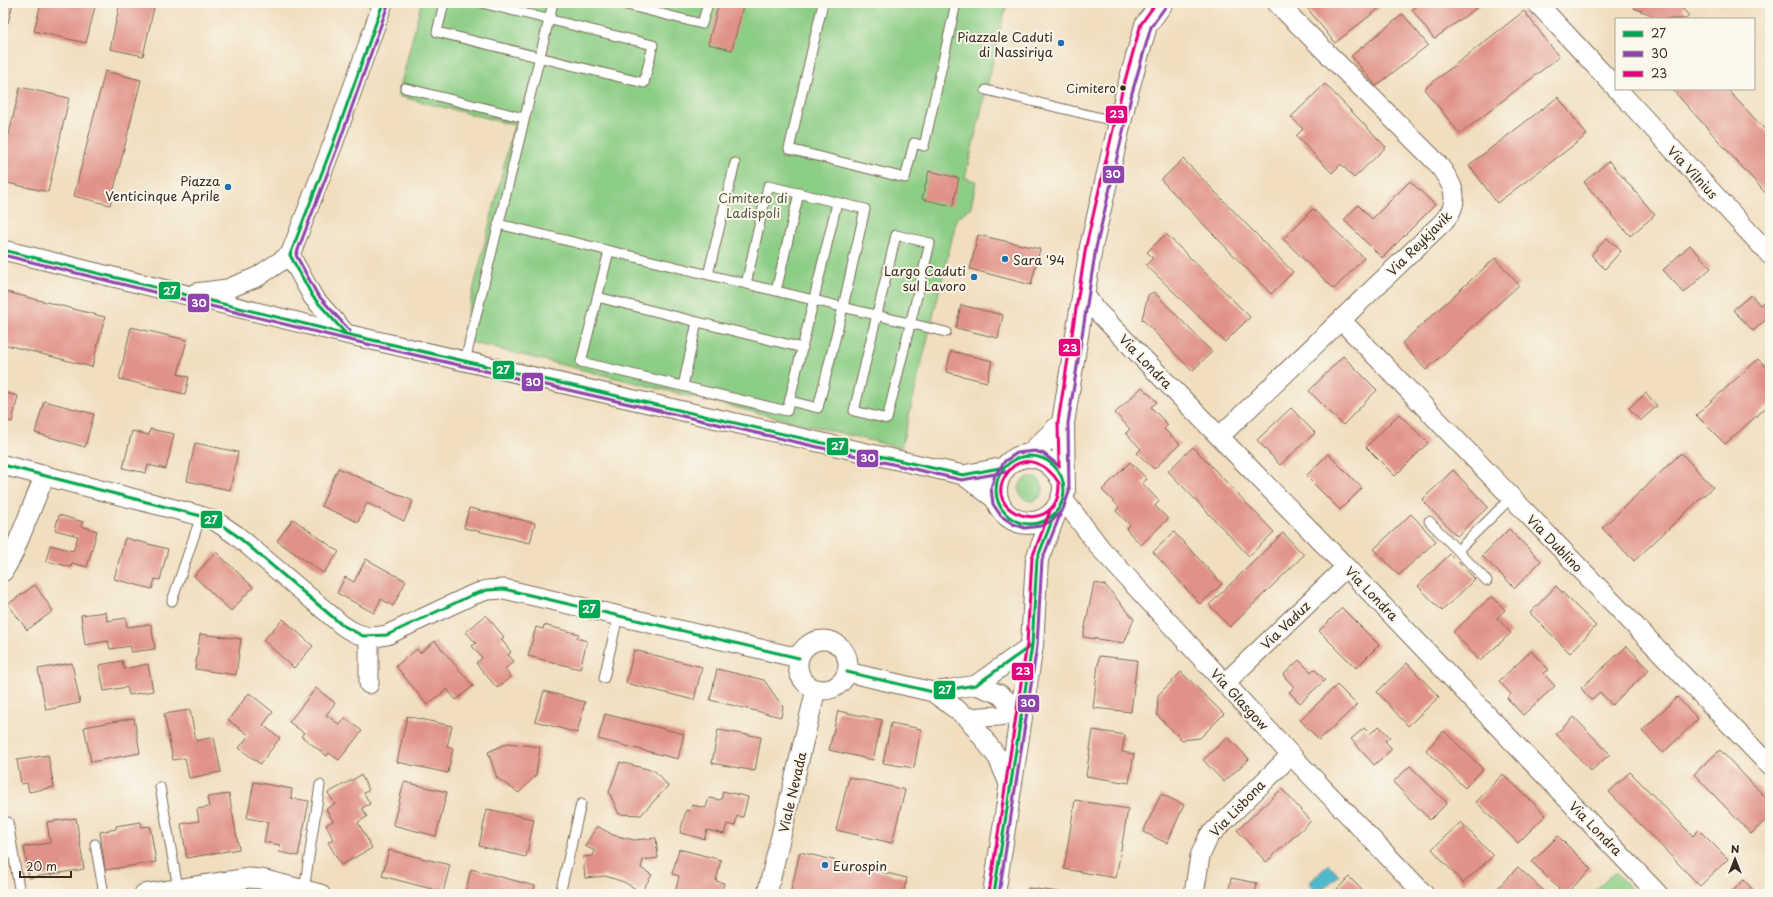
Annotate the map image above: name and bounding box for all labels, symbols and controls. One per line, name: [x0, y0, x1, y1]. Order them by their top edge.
legend: [1615, 18, 1755, 90]
text: 27: [1651, 24, 1666, 42]
place label: Piazzale Caduti di Nassiriya: [957, 27, 1054, 61]
marker: Piazzale Caduti di Nassiriya: [1056, 38, 1066, 48]
text: 30: [1651, 44, 1668, 62]
text: 23: [1651, 64, 1667, 82]
place label: Cimitero: [1066, 79, 1116, 97]
marker: Cimitero: [1118, 83, 1128, 93]
line badge: 23: [1105, 105, 1128, 124]
text: 23: [1110, 105, 1124, 122]
street label: Via Vilnius: [1663, 141, 1723, 203]
line badge: 30: [1102, 165, 1125, 184]
text: 30: [1105, 165, 1121, 182]
place label: Piazza Venticinque Aprile: [105, 171, 221, 205]
marker: Piazza Venticinque Aprile: [223, 182, 233, 192]
park label: Cimitero di Ladispoli: [718, 188, 788, 222]
street label: Via Reykjavik: [1382, 206, 1456, 280]
place label: Sara '94: [1013, 250, 1065, 269]
marker: Sara '94: [1000, 254, 1010, 264]
place label: Largo Caduti sul Lavoro: [884, 261, 966, 295]
marker: Largo Caduti sul Lavoro: [969, 272, 979, 282]
line badge: 27: [158, 281, 181, 300]
text: 27: [163, 282, 178, 299]
line badge: 30: [187, 293, 210, 313]
text: 30: [191, 294, 207, 311]
street label: Via Londra: [1115, 330, 1177, 393]
line badge: 23: [1058, 338, 1081, 357]
text: 23: [1063, 339, 1077, 356]
line badge: 27: [492, 360, 515, 380]
text: 27: [496, 361, 511, 378]
line badge: 30: [521, 372, 544, 392]
text: 30: [525, 373, 541, 390]
line badge: 27: [826, 437, 849, 456]
text: 27: [831, 437, 846, 454]
line badge: 30: [856, 449, 879, 468]
text: 30: [860, 449, 876, 466]
line badge: 27: [200, 510, 223, 529]
street label: Via Dublino: [1523, 510, 1587, 576]
text: 27: [204, 511, 219, 528]
street label: Via Londra: [1341, 562, 1403, 625]
street label: Via Vaduz: [1256, 597, 1314, 653]
line badge: 27: [578, 599, 601, 619]
text: 27: [582, 600, 597, 617]
line badge: 23: [1011, 662, 1034, 681]
text: 23: [1016, 662, 1030, 679]
street label: Via Glasgow: [1207, 664, 1274, 734]
line badge: 27: [933, 680, 956, 700]
text: 27: [938, 681, 953, 698]
line badge: 30: [1017, 694, 1040, 713]
text: 30: [1020, 694, 1036, 711]
street label: Viale Nevada: [773, 749, 811, 834]
street label: Via Lisbona: [1205, 775, 1270, 841]
street label: Via Londra: [1565, 797, 1627, 860]
north arrow: [1715, 839, 1755, 879]
text: N: [1731, 840, 1740, 857]
scale bar: [20, 853, 71, 879]
place label: Eurospin: [833, 856, 887, 875]
text: 20 m: [26, 857, 57, 875]
marker: Eurospin: [820, 860, 830, 870]

